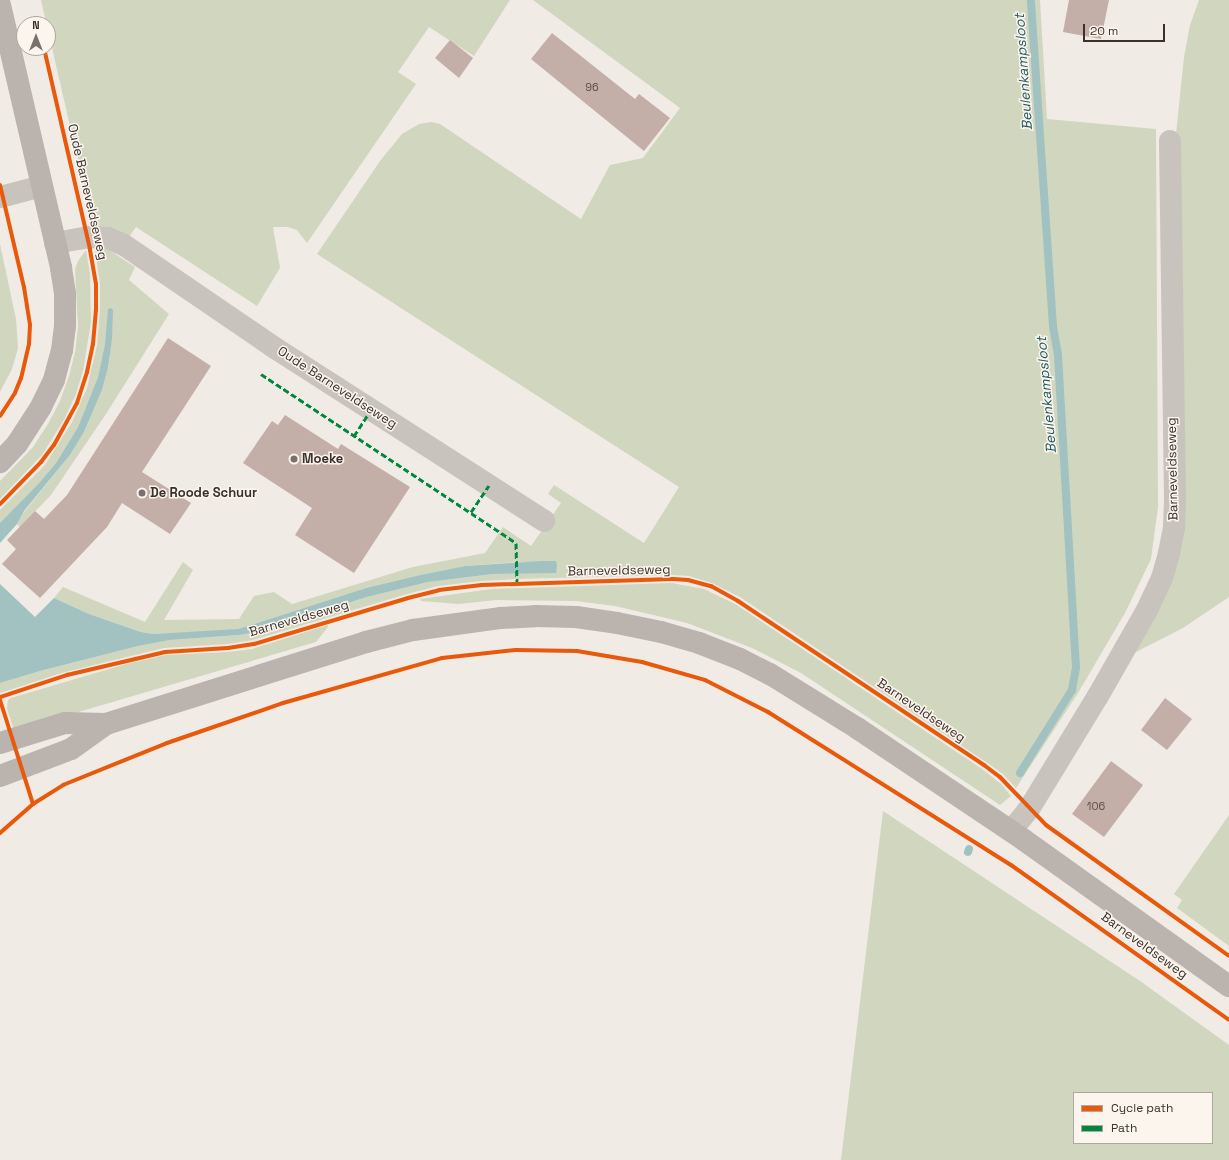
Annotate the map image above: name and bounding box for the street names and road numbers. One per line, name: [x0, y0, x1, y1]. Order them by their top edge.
street label: Oude Barneveldseweg: [64, 122, 110, 262]
street label: Oude Barneveldseweg: [274, 344, 400, 432]
street label: Barneveldseweg: [1164, 417, 1182, 521]
street label: Barneveldseweg: [567, 562, 671, 580]
street label: Barneveldseweg: [247, 597, 351, 641]
street label: Barneveldseweg: [874, 676, 968, 746]
street label: Barneveldseweg: [1098, 909, 1190, 983]

